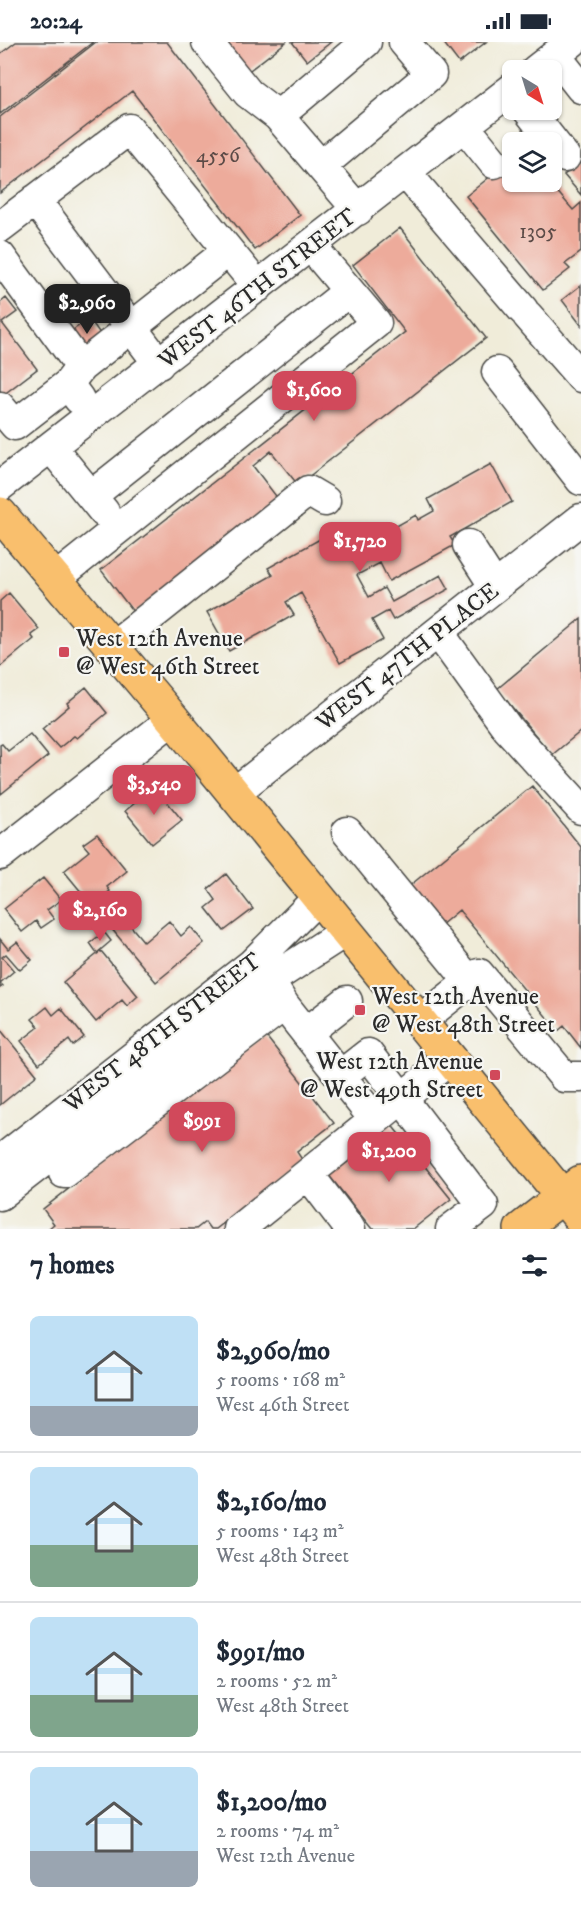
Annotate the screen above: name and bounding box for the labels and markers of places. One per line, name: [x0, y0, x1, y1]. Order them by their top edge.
pin: $2,960: [38, 284, 136, 335]
pin: $1,600: [265, 371, 363, 422]
pin: $1,720: [311, 522, 409, 573]
place label: West 12th Avenue @ West 46th Street: [75, 624, 260, 682]
marker: West 12th Avenue @ West 46th Street: [57, 645, 71, 659]
pin: $3,540: [105, 765, 203, 816]
pin: $2,160: [51, 891, 149, 942]
place label: West 12th Avenue @ West 48th Street: [371, 982, 555, 1040]
marker: West 12th Avenue @ West 48th Street: [353, 1003, 367, 1017]
place label: West 12th Avenue @ West 49th Street: [300, 1047, 483, 1105]
marker: West 12th Avenue @ West 49th Street: [488, 1068, 502, 1082]
pin: $991: [166, 1102, 238, 1153]
pin: $1,200: [340, 1132, 438, 1183]

